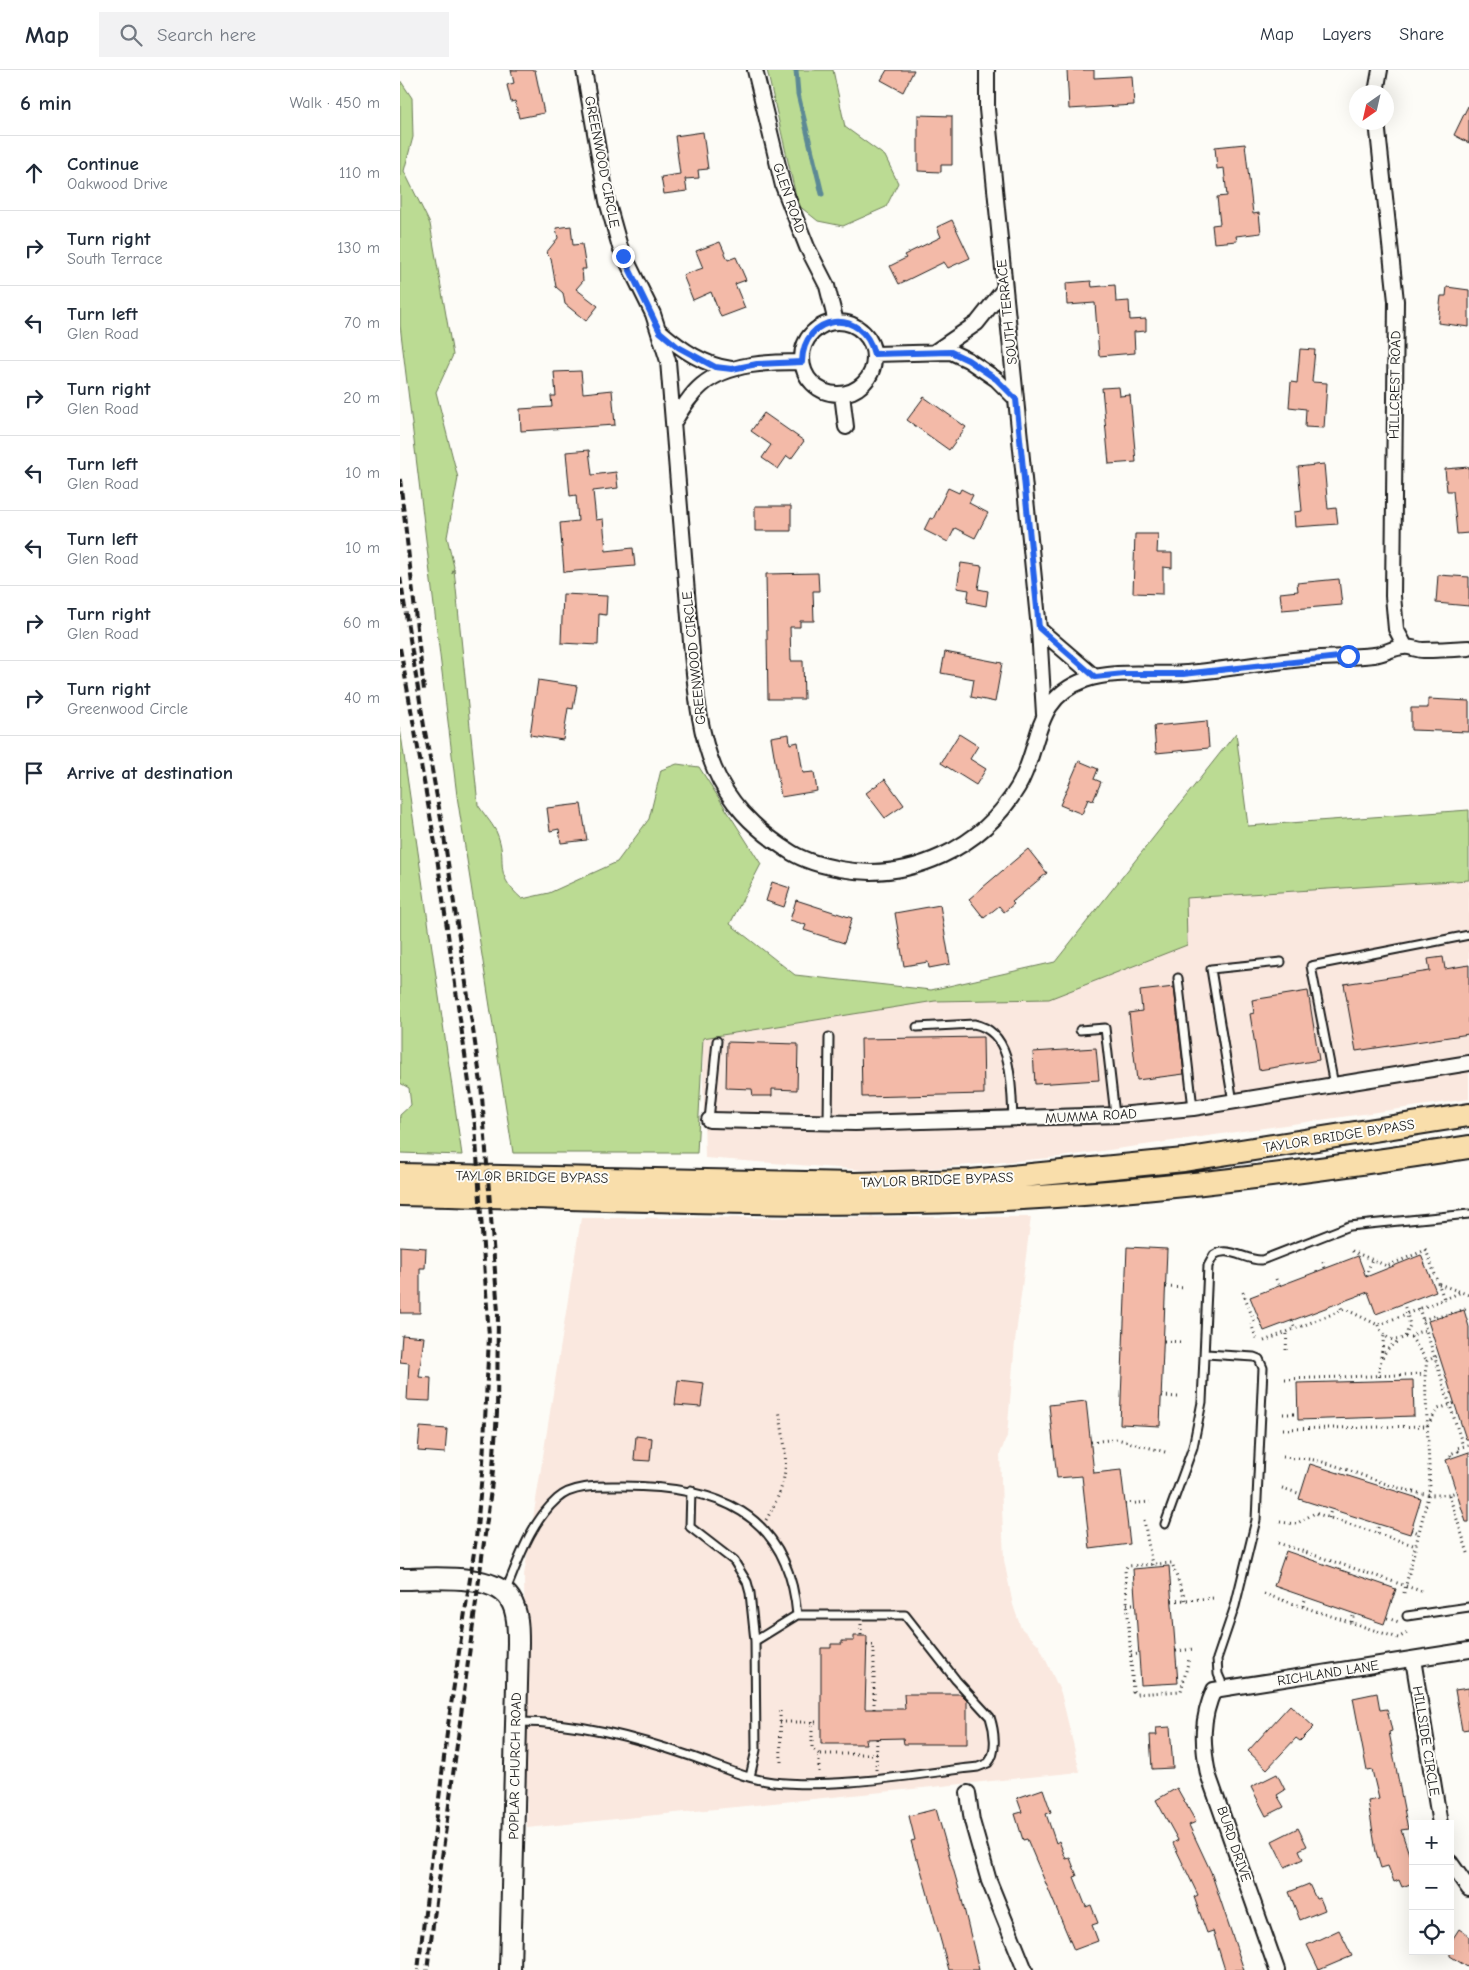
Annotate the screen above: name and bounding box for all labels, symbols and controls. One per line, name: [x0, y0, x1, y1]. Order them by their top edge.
search box: [99, 12, 449, 57]
text: Map: [25, 21, 69, 49]
icon: search: [117, 21, 145, 49]
text: Search here: [157, 24, 256, 46]
text: Map: [1260, 24, 1294, 45]
text: Layers: [1322, 24, 1371, 45]
text: Share: [1399, 24, 1444, 45]
north arrow: [1349, 85, 1394, 130]
text: 6 min: [20, 91, 72, 115]
text: Walk · 450 m: [289, 94, 380, 112]
street label: GREENWOOD CIRCLE: [581, 95, 623, 229]
text: Continue: [67, 153, 139, 175]
icon: ahead: [20, 159, 48, 187]
street label: GLEN ROAD: [769, 160, 809, 236]
text: 110 m: [339, 164, 380, 182]
text: Oakwood Drive: [67, 175, 168, 193]
text: Turn right: [67, 228, 151, 250]
icon: right: [20, 234, 48, 262]
text: 130 m: [337, 239, 380, 257]
route end: [612, 245, 635, 268]
text: South Terrace: [67, 250, 162, 268]
street label: SOUTH TERRACE: [993, 258, 1021, 366]
text: Turn left: [67, 303, 138, 325]
icon: left: [20, 309, 48, 337]
text: 70 m: [344, 314, 380, 332]
text: Glen Road: [67, 325, 139, 343]
street label: HILLCREST ROAD: [1386, 330, 1404, 439]
text: Turn right: [67, 378, 151, 400]
icon: right: [20, 384, 48, 412]
text: 20 m: [343, 389, 380, 407]
text: Glen Road: [67, 400, 139, 418]
text: Turn left: [67, 453, 138, 475]
icon: left: [20, 459, 48, 487]
text: 10 m: [345, 464, 380, 482]
text: Glen Road: [67, 475, 139, 493]
text: Turn left: [67, 528, 138, 550]
icon: left: [20, 534, 48, 562]
text: 10 m: [345, 539, 380, 557]
text: Glen Road: [67, 550, 139, 568]
street label: GREENWOOD CIRCLE: [679, 590, 709, 726]
text: Turn right: [67, 603, 151, 625]
icon: right: [20, 609, 48, 637]
text: 60 m: [343, 614, 380, 632]
text: Glen Road: [67, 625, 139, 643]
route start: [1337, 645, 1360, 668]
text: Turn right: [67, 678, 151, 700]
icon: right: [20, 684, 48, 712]
text: 40 m: [344, 689, 380, 707]
text: Greenwood Circle: [67, 700, 188, 718]
icon: arrive: [20, 759, 48, 787]
text: Arrive at destination: [67, 762, 233, 784]
street label: MUMMA ROAD: [1045, 1105, 1138, 1127]
street label: TAYLOR BRIDGE BYPASS: [1262, 1116, 1416, 1156]
street label: TAYLOR BRIDGE BYPASS: [456, 1167, 609, 1187]
street label: TAYLOR BRIDGE BYPASS: [860, 1169, 1014, 1191]
street label: RICHLAND LANE: [1276, 1657, 1380, 1689]
street label: HILLSIDE CIRCLE: [1409, 1685, 1443, 1797]
street label: POPLAR CHURCH ROAD: [505, 1692, 525, 1840]
street label: BURD DRIVE: [1213, 1804, 1255, 1884]
map controls: [1409, 1820, 1454, 1955]
button: +: [1409, 1820, 1454, 1865]
button: −: [1409, 1865, 1454, 1910]
button: locate: [1409, 1910, 1454, 1955]

